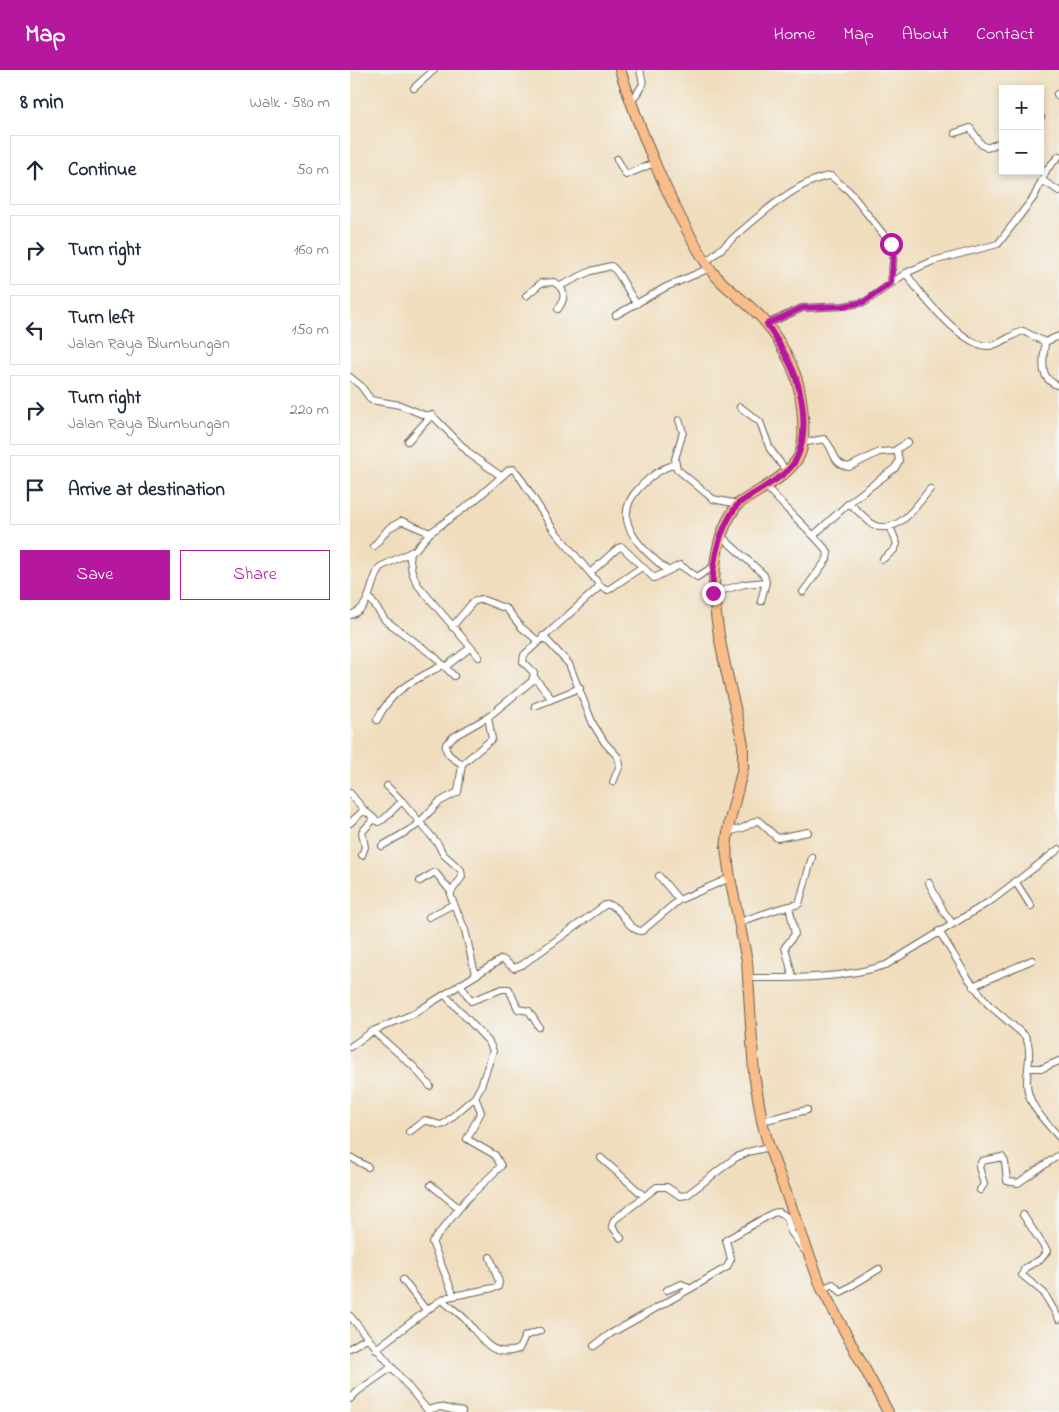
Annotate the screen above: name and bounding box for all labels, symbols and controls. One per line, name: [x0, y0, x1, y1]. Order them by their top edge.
text: Map: [25, 18, 66, 53]
text: Home: [774, 22, 815, 48]
text: Map: [843, 22, 874, 48]
text: About: [902, 22, 948, 48]
text: Contact: [976, 22, 1034, 48]
map controls: [999, 85, 1044, 175]
button: +: [999, 85, 1044, 130]
text: 8 min: [20, 88, 64, 118]
text: Walk · 580 m: [249, 91, 330, 115]
button: −: [999, 130, 1044, 175]
icon: ahead: [21, 156, 49, 184]
text: Continue: [68, 157, 136, 184]
text: 50 m: [297, 158, 329, 182]
route start: [880, 233, 903, 256]
icon: right: [21, 236, 49, 264]
text: Turn right: [68, 237, 141, 264]
text: 160 m: [294, 238, 329, 262]
text: Turn left: [68, 305, 135, 332]
icon: left: [21, 316, 49, 344]
text: 150 m: [291, 318, 329, 342]
text: Jalan Raya Blumbungan: [68, 332, 230, 356]
text: Turn right: [68, 385, 141, 412]
icon: right: [21, 396, 49, 424]
text: 220 m: [290, 398, 329, 422]
text: Jalan Raya Blumbungan: [68, 412, 230, 436]
icon: arrive: [21, 476, 49, 504]
text: Arrive at destination: [68, 477, 225, 504]
button: Save: [20, 550, 170, 600]
button: Share: [180, 550, 330, 600]
route end: [702, 582, 725, 605]

